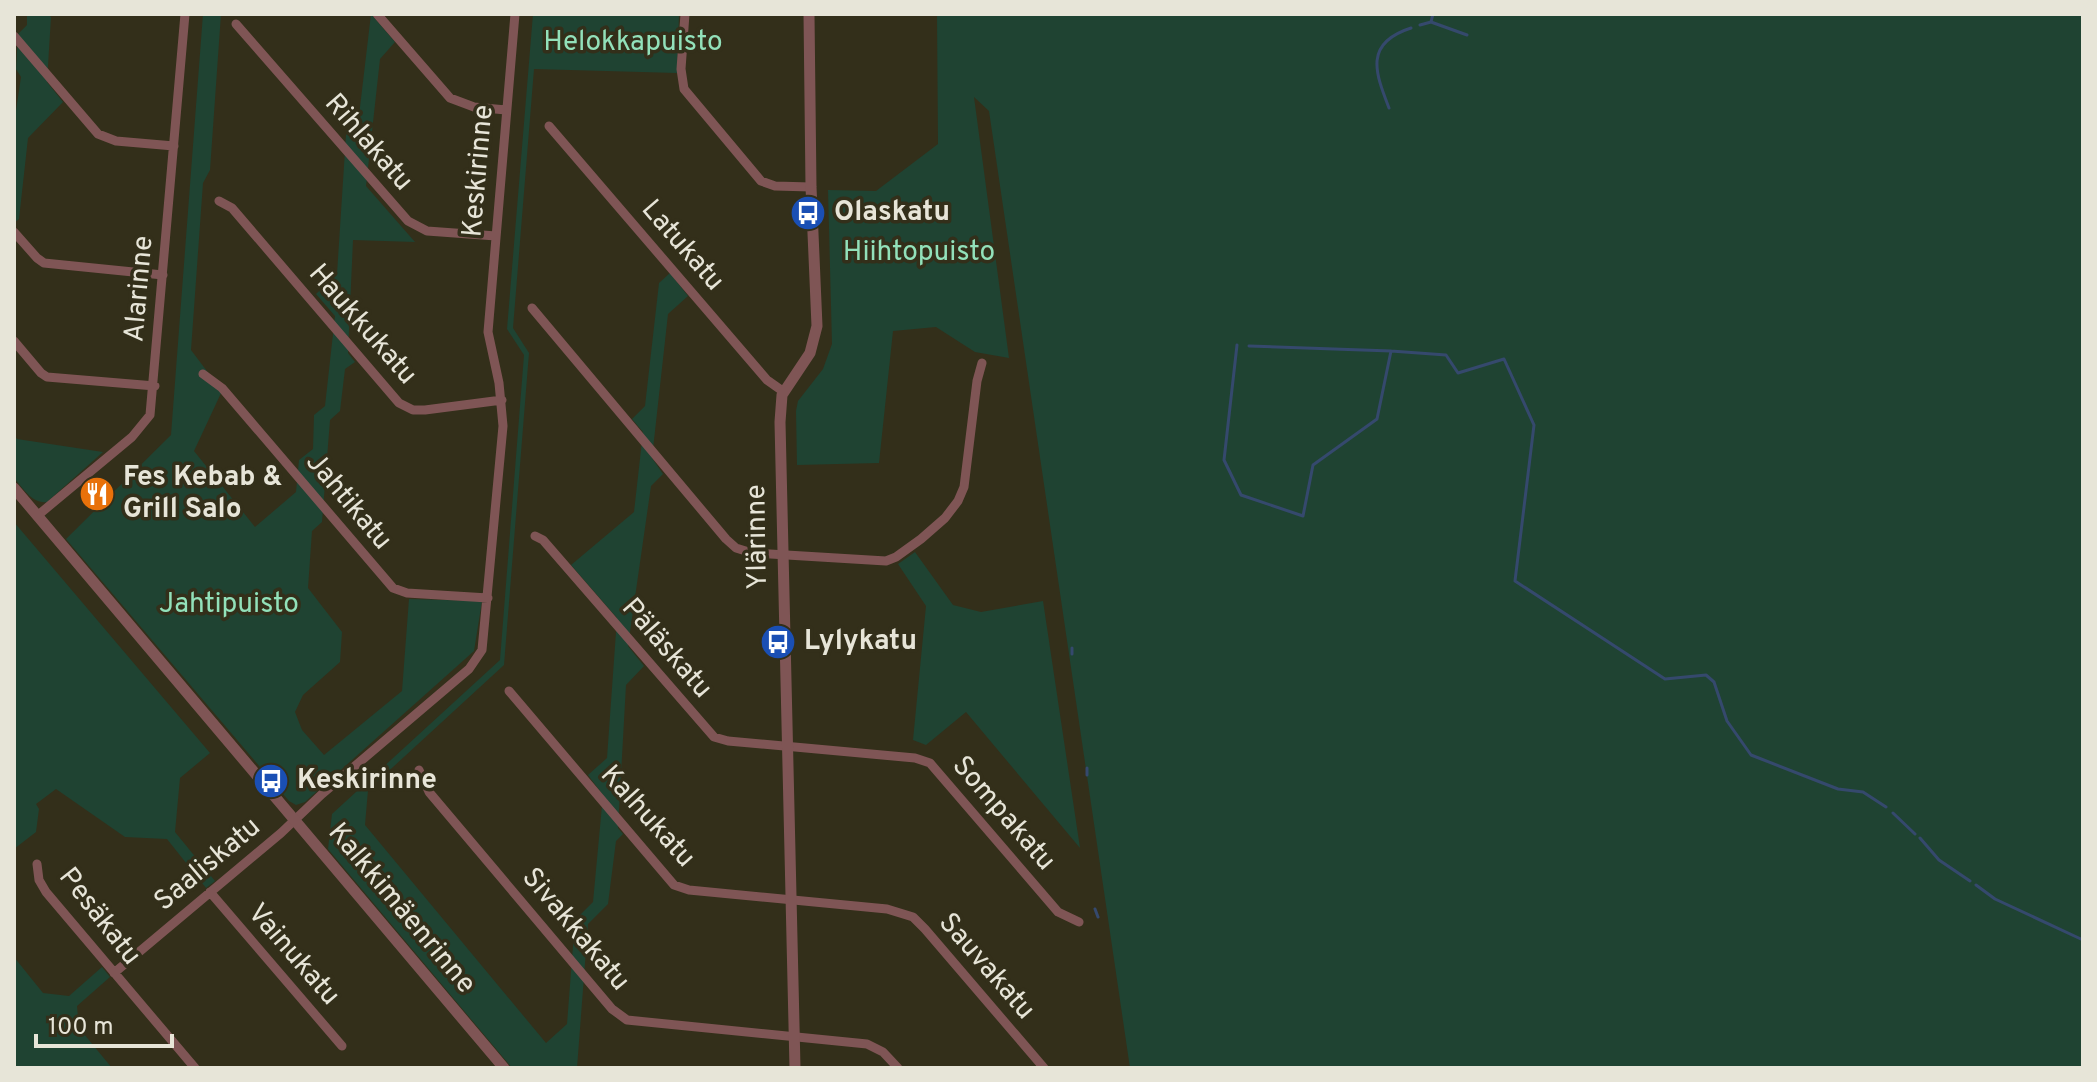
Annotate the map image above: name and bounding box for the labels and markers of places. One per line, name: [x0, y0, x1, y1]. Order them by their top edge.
bus stop icon: Olaskatu: [789, 194, 827, 232]
place label: Olaskatu: [834, 195, 950, 231]
place label: Fes Kebab & Grill Salo: [123, 460, 282, 528]
restaurant icon: Fes Kebab & Grill Salo: [78, 475, 116, 513]
bus stop icon: Lylykatu: [759, 623, 797, 661]
place label: Lylykatu: [804, 624, 917, 660]
bus stop icon: Keskirinne: [252, 762, 290, 800]
place label: Keskirinne: [297, 763, 437, 799]

